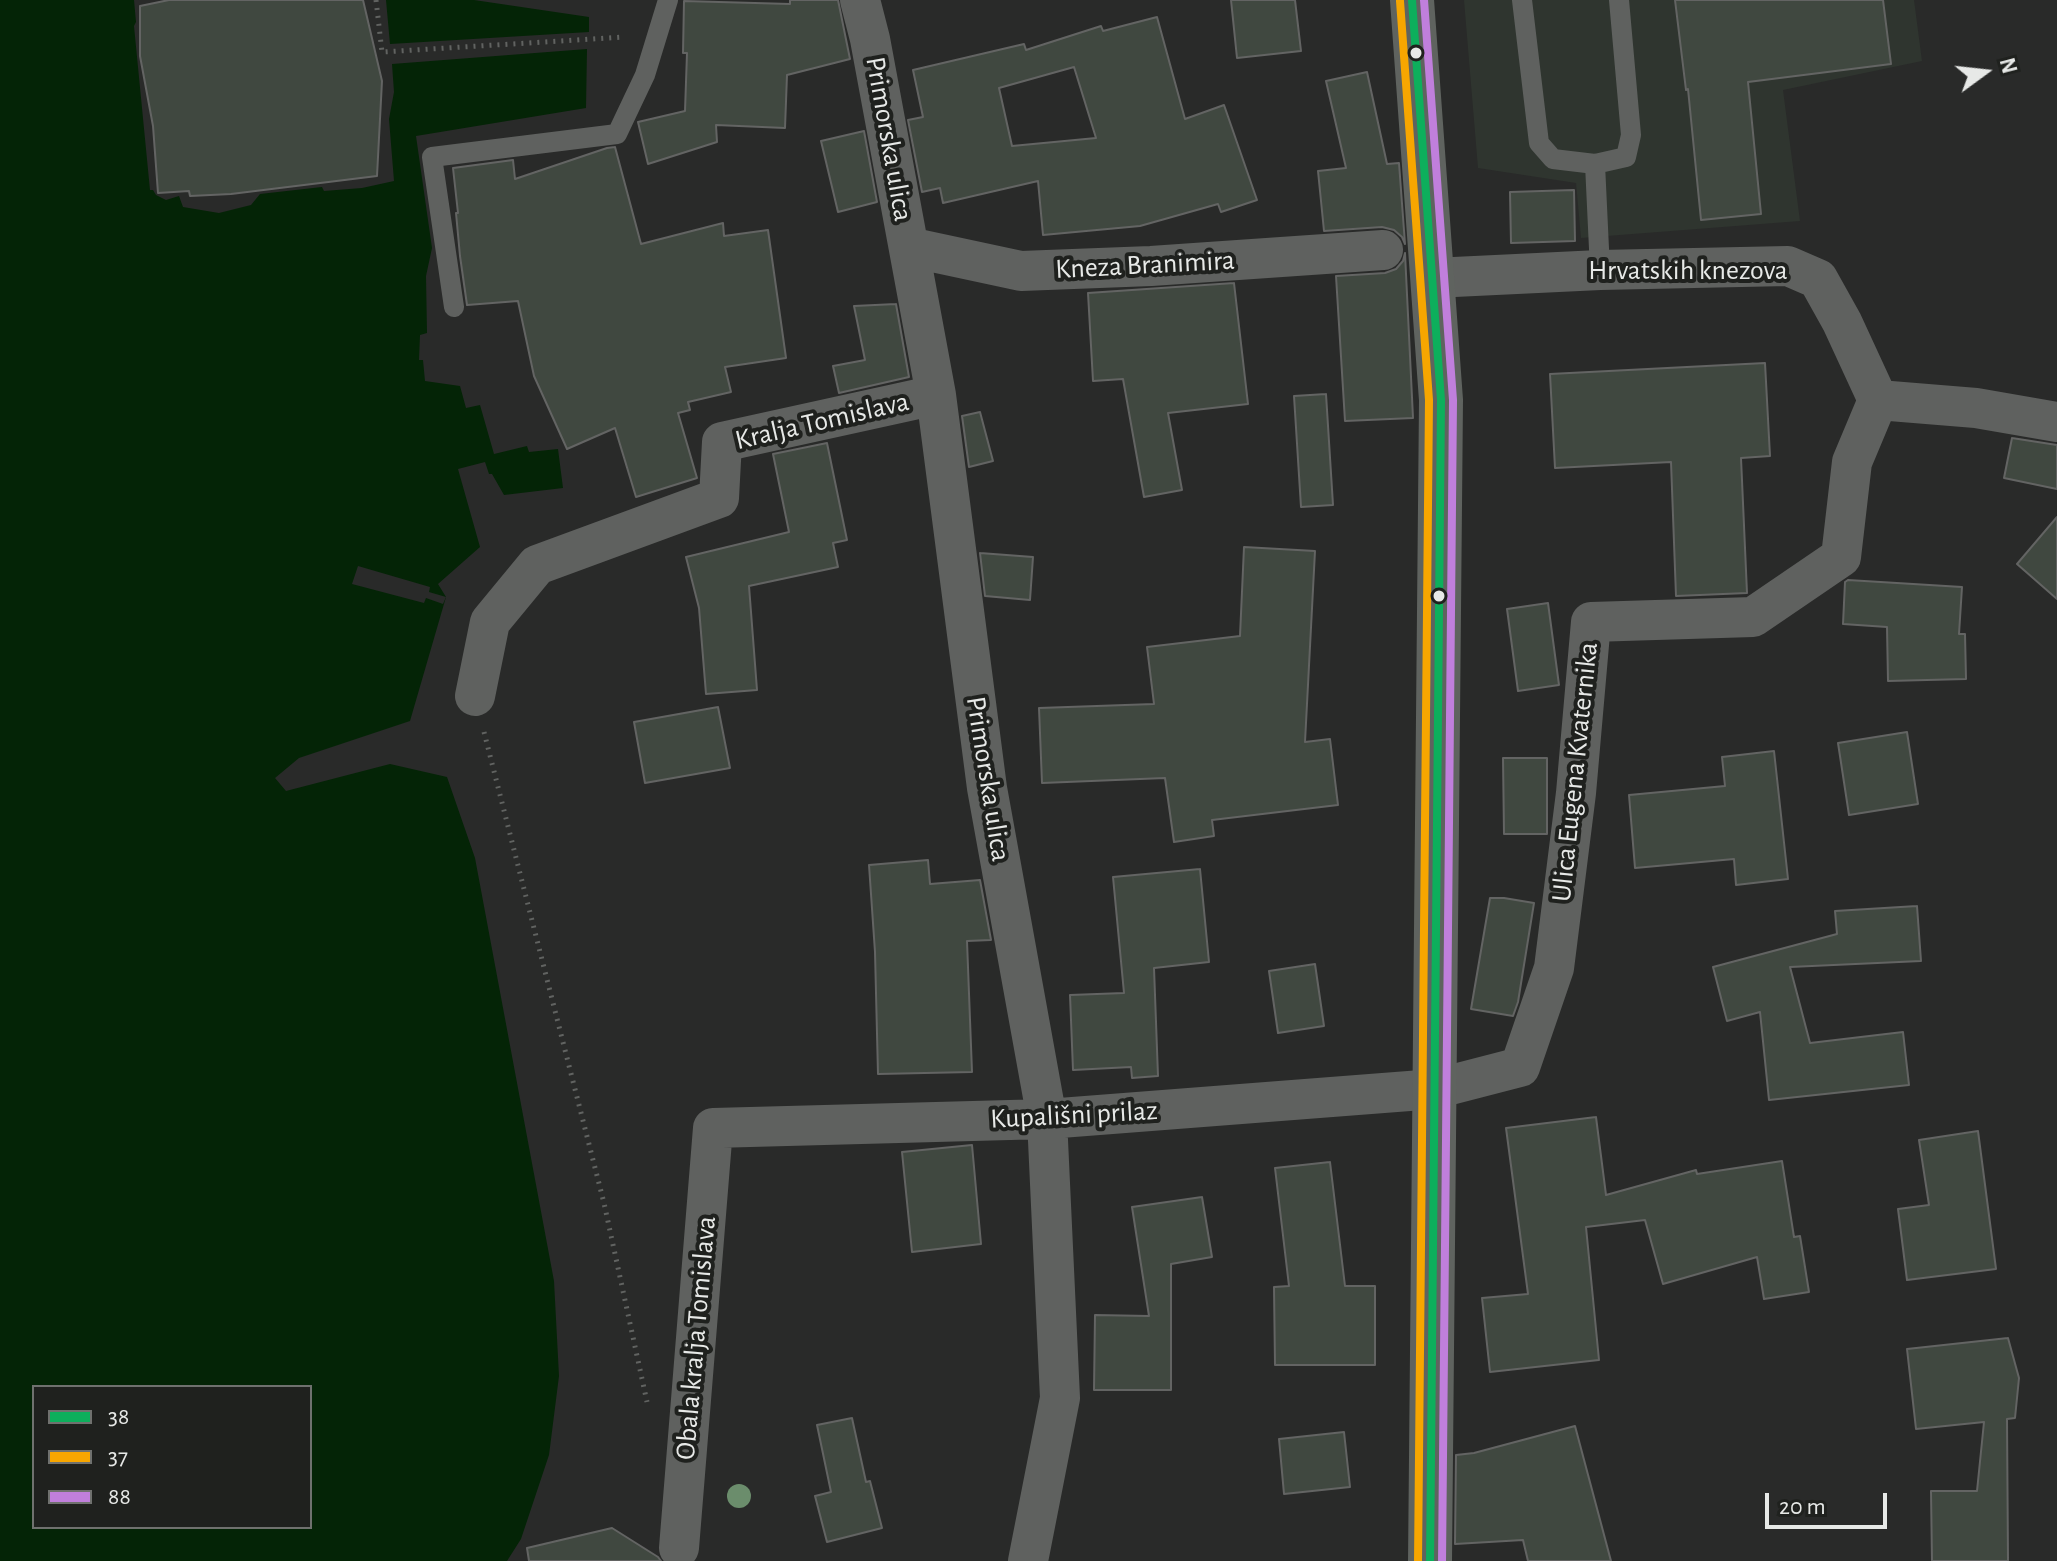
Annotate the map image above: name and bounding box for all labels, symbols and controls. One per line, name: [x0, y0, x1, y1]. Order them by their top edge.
north arrow: [1945, 32, 2025, 112]
unlabelled marker: [1408, 45, 1424, 61]
street label: Primorska ulica: [858, 54, 920, 224]
text: N: [1996, 56, 2021, 76]
street label: Kneza Branimira: [1054, 244, 1236, 286]
street label: Hrvatskih knezova: [1588, 254, 1788, 288]
street label: Kralja Tomislava: [732, 385, 912, 457]
unlabelled marker: [1431, 588, 1447, 604]
street label: Ulica Eugena Kvaternika: [1545, 641, 1605, 903]
street label: Primorska ulica: [958, 694, 1018, 864]
street label: Kupališni prilaz: [990, 1094, 1158, 1136]
street label: Obala kralja Tomislava: [669, 1215, 723, 1461]
legend: [32, 1385, 312, 1529]
text: 38: [108, 1405, 129, 1429]
text: 37: [108, 1445, 128, 1469]
scale bar: [1769, 1477, 1891, 1527]
text: 88: [108, 1485, 131, 1509]
text: 20 m: [1779, 1495, 1826, 1519]

